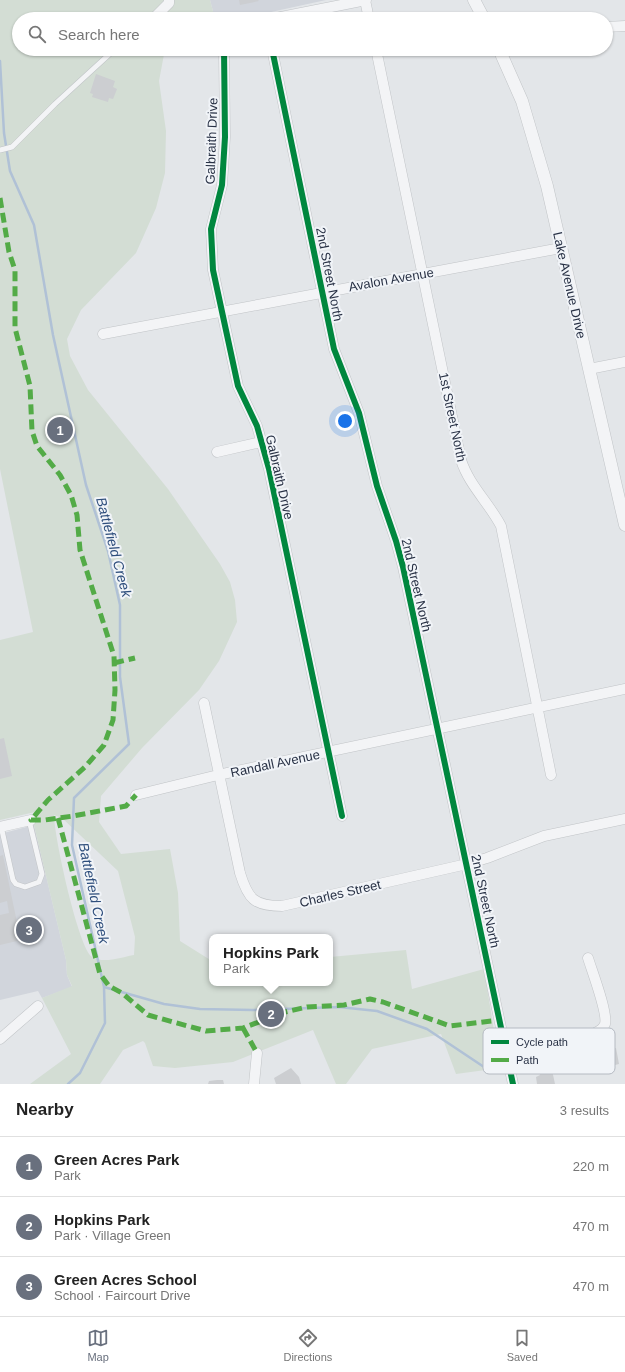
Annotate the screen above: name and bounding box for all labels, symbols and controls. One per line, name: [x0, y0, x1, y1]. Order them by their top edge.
search box: [12, 12, 613, 56]
icon: search: [26, 23, 48, 45]
text: Search here: [58, 26, 140, 43]
street label: Galbraith Drive: [202, 97, 221, 185]
street label: 2nd Street North: [313, 226, 346, 322]
street label: Lake Avenue Drive: [550, 230, 589, 340]
street label: Avalon Avenue: [347, 265, 435, 294]
street label: 1st Street North: [436, 371, 469, 463]
your location: [335, 411, 355, 431]
pin: 1: [47, 415, 73, 445]
street label: Galbraith Drive: [262, 433, 297, 521]
water label: Battlefield Creek: [93, 495, 135, 600]
street label: 2nd Street North: [398, 537, 435, 633]
street label: Randall Avenue: [229, 747, 321, 780]
water label: Battlefield Creek: [75, 841, 113, 946]
street label: 2nd Street North: [468, 853, 503, 949]
street label: Charles Street: [298, 877, 383, 910]
pin: 3: [16, 915, 42, 945]
popup: [209, 934, 333, 986]
text: Hopkins Park: [223, 944, 319, 961]
text: Park: [223, 961, 250, 976]
pin: 2: [258, 999, 284, 1029]
legend: [483, 1028, 615, 1074]
text: Cycle path: [516, 1036, 568, 1048]
text: Path: [516, 1054, 539, 1066]
text: Nearby: [16, 1100, 74, 1119]
text: 3 results: [560, 1103, 609, 1118]
text: Green Acres Park: [54, 1151, 179, 1168]
text: 1: [25, 1159, 33, 1174]
text: 220 m: [573, 1159, 609, 1174]
text: Park: [54, 1168, 81, 1183]
text: Hopkins Park: [54, 1211, 150, 1228]
text: 2: [25, 1219, 33, 1234]
text: 470 m: [573, 1219, 609, 1234]
text: Park · Village Green: [54, 1228, 171, 1243]
text: Green Acres School: [54, 1271, 197, 1288]
text: 3: [25, 1279, 33, 1294]
text: 470 m: [573, 1279, 609, 1294]
text: School · Faircourt Drive: [54, 1288, 191, 1303]
tab: Map: [87, 1327, 109, 1363]
tab: Directions: [283, 1327, 332, 1363]
tab: Saved: [507, 1327, 538, 1363]

